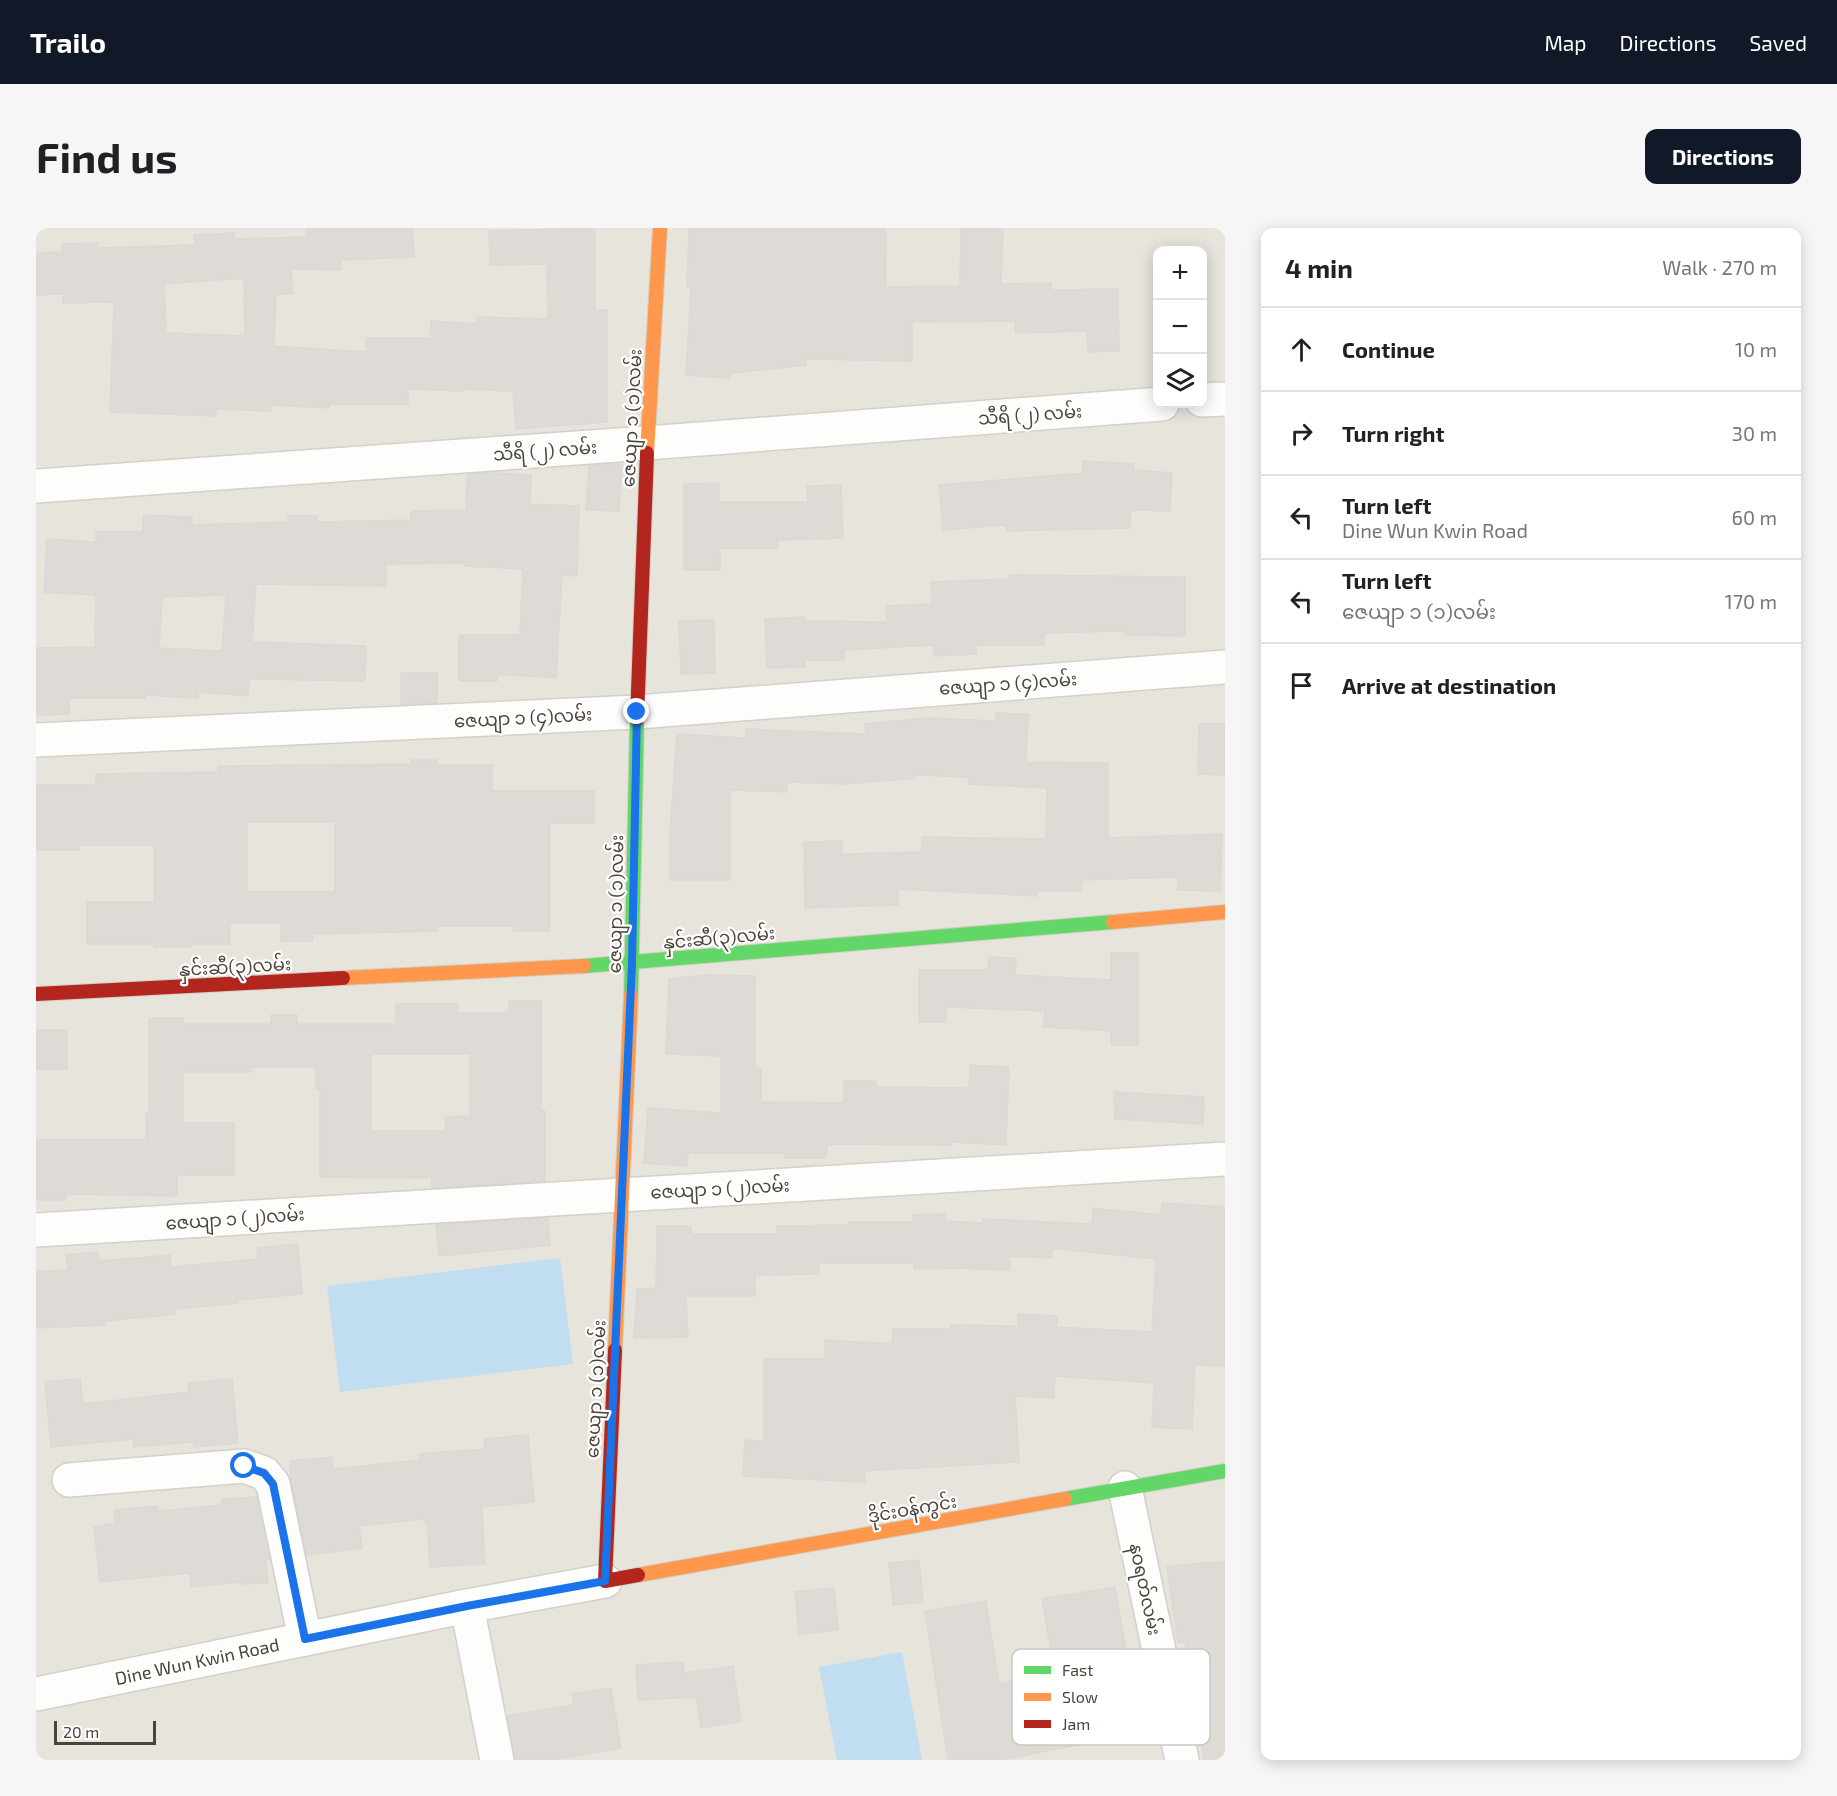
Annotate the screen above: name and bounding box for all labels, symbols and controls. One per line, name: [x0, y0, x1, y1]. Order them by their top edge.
text: Trailo: [30, 25, 106, 59]
text: Map: [1544, 30, 1587, 55]
text: Directions: [1620, 30, 1716, 55]
text: Saved: [1749, 30, 1807, 55]
button: Directions: [1645, 129, 1801, 184]
text: Find us: [36, 131, 178, 181]
map controls: [1153, 246, 1207, 408]
button: +: [1153, 246, 1207, 300]
text: 4 min: [1285, 252, 1353, 283]
text: Walk · 270 m: [1662, 255, 1777, 279]
button: −: [1153, 300, 1207, 354]
icon: ahead: [1285, 333, 1318, 366]
text: Continue: [1342, 336, 1435, 362]
text: 10 m: [1735, 337, 1777, 361]
street label: ဇေယျာ ၁ (၁)လမ်း: [615, 348, 651, 488]
button: layers: [1153, 354, 1207, 408]
street label: သီရိ (၂) လမ်း: [977, 397, 1083, 434]
icon: right: [1285, 417, 1318, 450]
text: Turn right: [1342, 420, 1444, 446]
text: 30 m: [1732, 421, 1777, 445]
street label: သီရိ (၂) လမ်း: [492, 433, 598, 470]
text: Turn left: [1342, 492, 1431, 518]
icon: left: [1285, 501, 1318, 534]
text: 60 m: [1732, 505, 1777, 529]
text: Dine Wun Kwin Road: [1342, 518, 1528, 542]
text: Turn left: [1342, 567, 1431, 593]
icon: left: [1285, 585, 1318, 618]
text: 170 m: [1725, 589, 1777, 613]
text: ဇေယျာ ၁ (၁)လမ်း: [1342, 599, 1496, 623]
street label: ဇေယျာ ၁ (၄)လမ်း: [938, 666, 1078, 704]
icon: arrive: [1285, 669, 1318, 702]
text: Arrive at destination: [1342, 672, 1556, 698]
route end: [623, 698, 649, 724]
street label: ဇေယျာ ၁ (၄)လမ်း: [453, 701, 593, 737]
street label: ဇေယျာ ၁ (၁)လမ်း: [602, 835, 632, 974]
street label: နှင်းဆီ(၃)လမ်း: [662, 919, 776, 958]
street label: နှင်းဆီ(၃)လမ်း: [178, 950, 292, 985]
street label: ဇေယျာ ၁ (၂)လမ်း: [650, 1172, 790, 1208]
street label: ဇေယျာ ၁ (၂)လမ်း: [165, 1201, 306, 1239]
street label: ဇေယျာ ၁ (၁)လမ်း: [579, 1319, 615, 1459]
route start: [230, 1452, 256, 1478]
street label: ဒိုင်းဝန်ကွင်း: [865, 1487, 959, 1532]
street label: နဝရတ်လမ်း: [1121, 1541, 1167, 1638]
street label: Dine Wun Kwin Road: [113, 1633, 281, 1689]
legend: [1012, 1649, 1210, 1745]
text: Fast: [1062, 1660, 1093, 1679]
text: Slow: [1062, 1687, 1098, 1706]
text: Jam: [1062, 1714, 1090, 1733]
scale bar: [54, 1718, 156, 1746]
text: 20 m: [63, 1722, 99, 1741]

